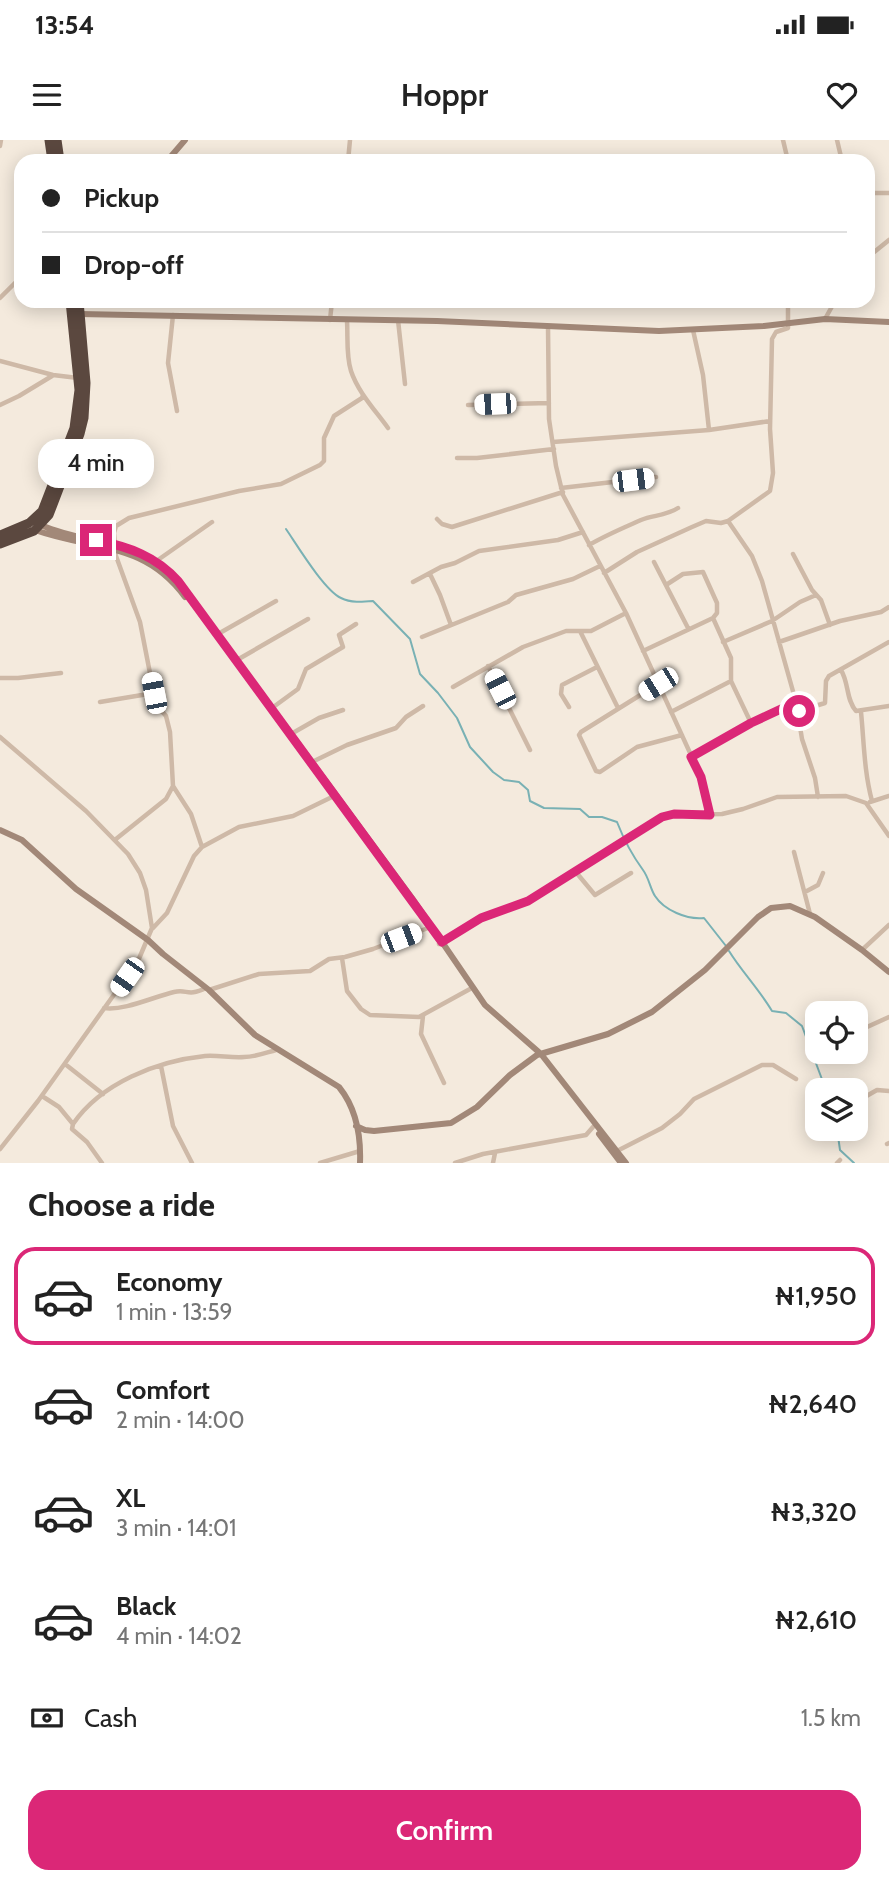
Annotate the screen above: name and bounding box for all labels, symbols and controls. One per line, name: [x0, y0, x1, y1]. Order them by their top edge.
text: 13:54: [35, 9, 95, 41]
text: Hoppr: [401, 75, 488, 114]
icon: menu: [28, 76, 66, 114]
icon: heart: [823, 76, 861, 114]
text: Pickup: [84, 182, 159, 214]
text: Drop-off: [84, 249, 184, 281]
car: [474, 393, 517, 415]
callout: 4 min: [38, 438, 154, 488]
text: 4 min: [67, 449, 125, 477]
car: [611, 467, 656, 493]
route end: [80, 524, 112, 556]
car: [635, 664, 682, 704]
car: [482, 666, 519, 712]
car: [140, 670, 169, 716]
route start: [783, 695, 815, 727]
car: [378, 921, 425, 955]
car: [107, 954, 148, 1000]
map controls: [805, 1001, 868, 1141]
button: locate: [805, 1001, 868, 1064]
button: layers: [805, 1078, 868, 1141]
text: Choose a ride: [28, 1185, 215, 1224]
icon: car: [32, 1265, 95, 1328]
text: Economy: [116, 1266, 222, 1298]
text: ₦1,950: [774, 1280, 857, 1312]
text: 1 min · 13:59: [116, 1298, 233, 1326]
icon: car: [32, 1373, 95, 1436]
text: Comfort: [116, 1374, 210, 1406]
text: ₦2,640: [768, 1388, 857, 1420]
text: 2 min · 14:00: [116, 1406, 245, 1434]
icon: car: [32, 1481, 95, 1544]
text: XL: [116, 1482, 145, 1514]
text: ₦3,320: [770, 1496, 857, 1528]
text: 3 min · 14:01: [116, 1514, 236, 1542]
icon: car: [32, 1589, 95, 1652]
text: Black: [116, 1590, 176, 1622]
text: ₦2,610: [774, 1604, 857, 1636]
text: 4 min · 14:02: [116, 1622, 242, 1650]
icon: cash: [28, 1699, 66, 1737]
text: Cash: [84, 1702, 137, 1734]
text: 1.5 km: [801, 1704, 861, 1732]
button: Confirm: [28, 1790, 861, 1870]

